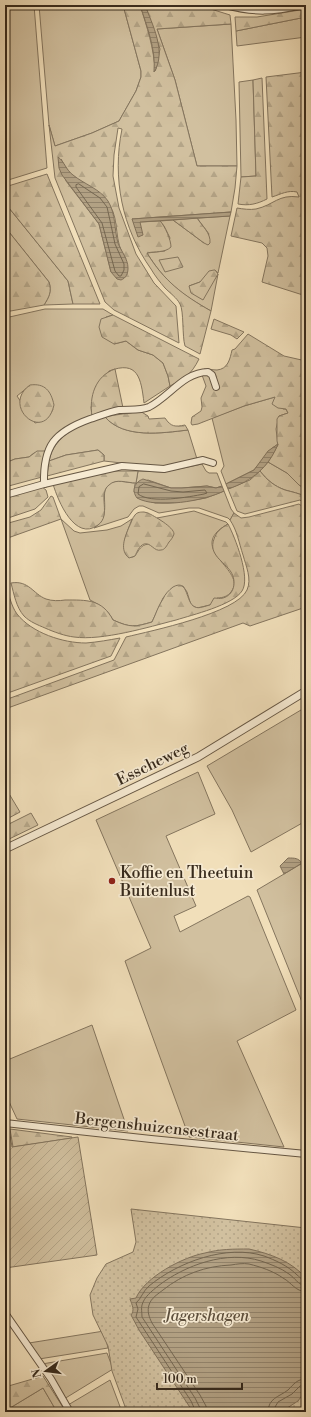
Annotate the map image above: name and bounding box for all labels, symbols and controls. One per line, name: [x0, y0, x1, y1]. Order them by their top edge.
street label: Esscheweg: [113, 738, 192, 790]
place label: Koffie en Theetuin Buitenlust: [119, 863, 254, 901]
marker: Koffie en Theetuin Buitenlust: [107, 876, 117, 886]
street label: Bergenshuizensestraat: [73, 1108, 240, 1146]
park label: Jagershagen: [163, 1306, 250, 1326]
north arrow: [26, 1351, 66, 1391]
scale bar: [157, 1365, 242, 1391]
text: N: [29, 1367, 45, 1379]
text: 100 m: [163, 1372, 197, 1387]

